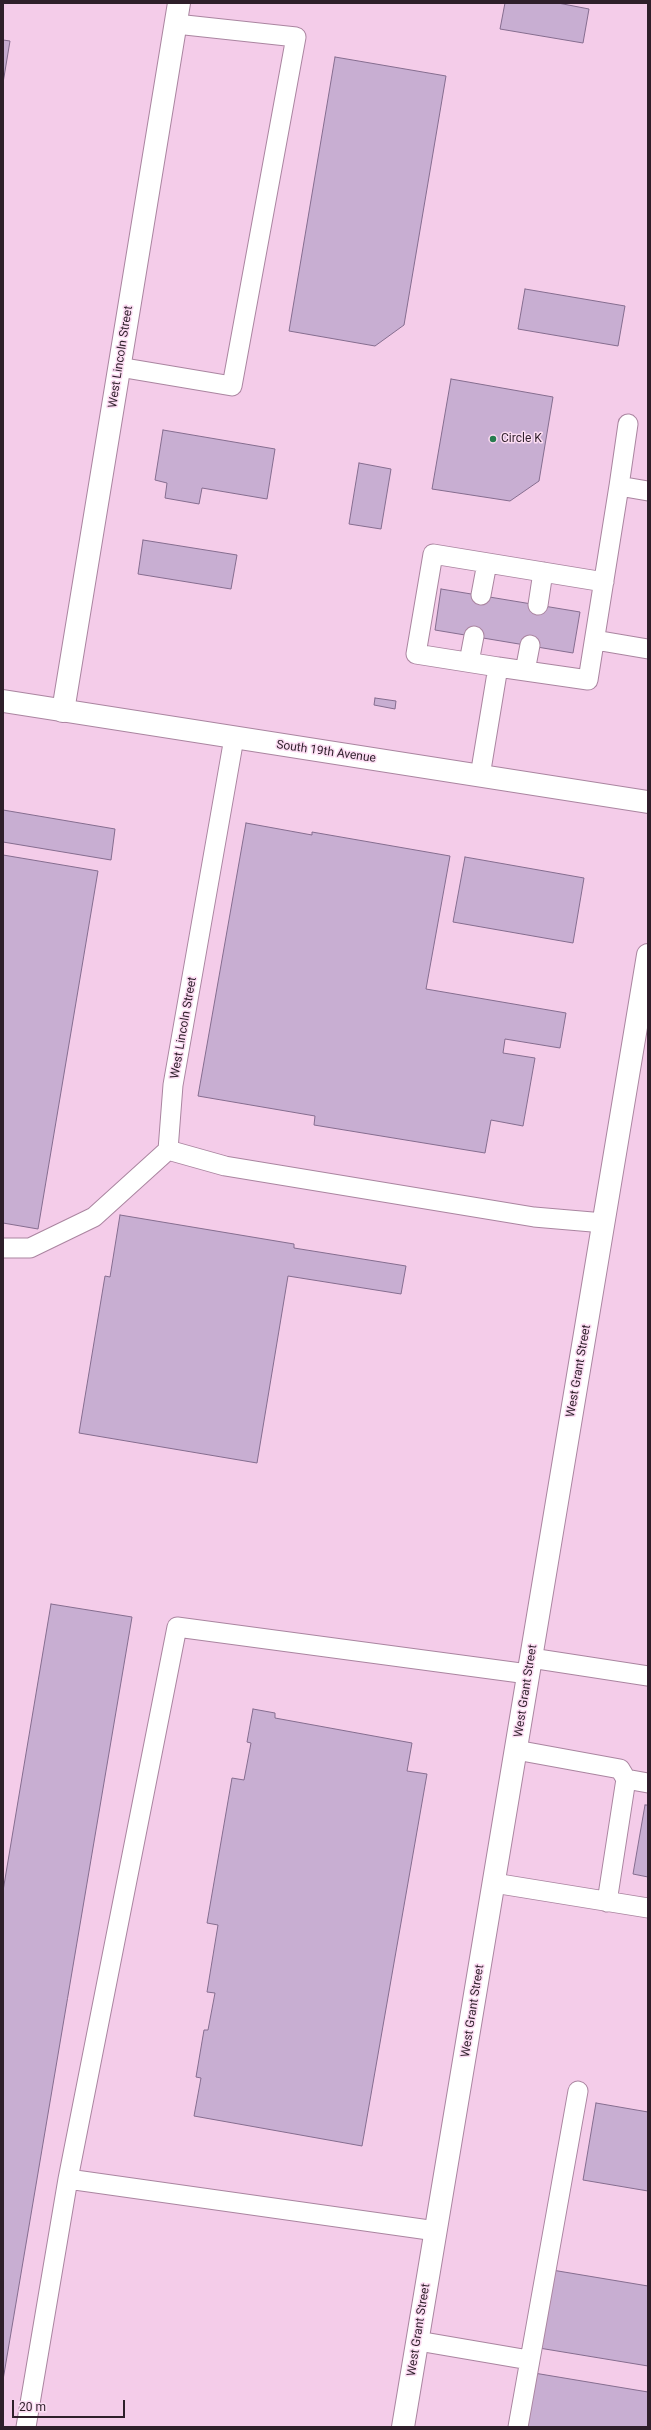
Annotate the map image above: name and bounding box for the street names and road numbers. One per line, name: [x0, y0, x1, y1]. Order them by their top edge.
street label: West Lincoln Street: [106, 305, 136, 409]
street label: South 19th Avenue: [275, 738, 377, 766]
street label: West Lincoln Street: [168, 976, 200, 1080]
street label: West Grant Street: [564, 1324, 594, 1418]
street label: West Grant Street: [512, 1644, 540, 1738]
street label: West Grant Street: [459, 1964, 487, 2058]
street label: West Grant Street: [405, 2283, 433, 2377]

